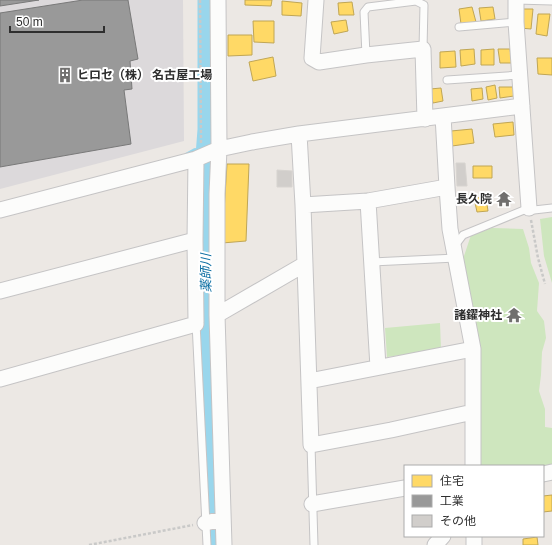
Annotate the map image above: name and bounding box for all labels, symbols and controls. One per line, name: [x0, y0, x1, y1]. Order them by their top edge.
scale bar: [10, 8, 104, 34]
text: 50 m: [16, 15, 43, 29]
building icon: ヒロセ（株） 名古屋工場: [56, 66, 74, 84]
place label: ヒロセ（株） 名古屋工場: [77, 68, 212, 82]
temple icon: 長久院: [495, 190, 513, 208]
place label: 長久院: [456, 192, 492, 206]
water label: 薬師川: [198, 251, 214, 293]
temple icon: 諸鑃神社: [505, 306, 523, 324]
place label: 諸鑃神社: [454, 308, 502, 322]
legend: [404, 465, 544, 537]
text: 住宅: [440, 474, 464, 488]
text: 工業: [440, 494, 464, 508]
text: その他: [440, 514, 476, 528]

